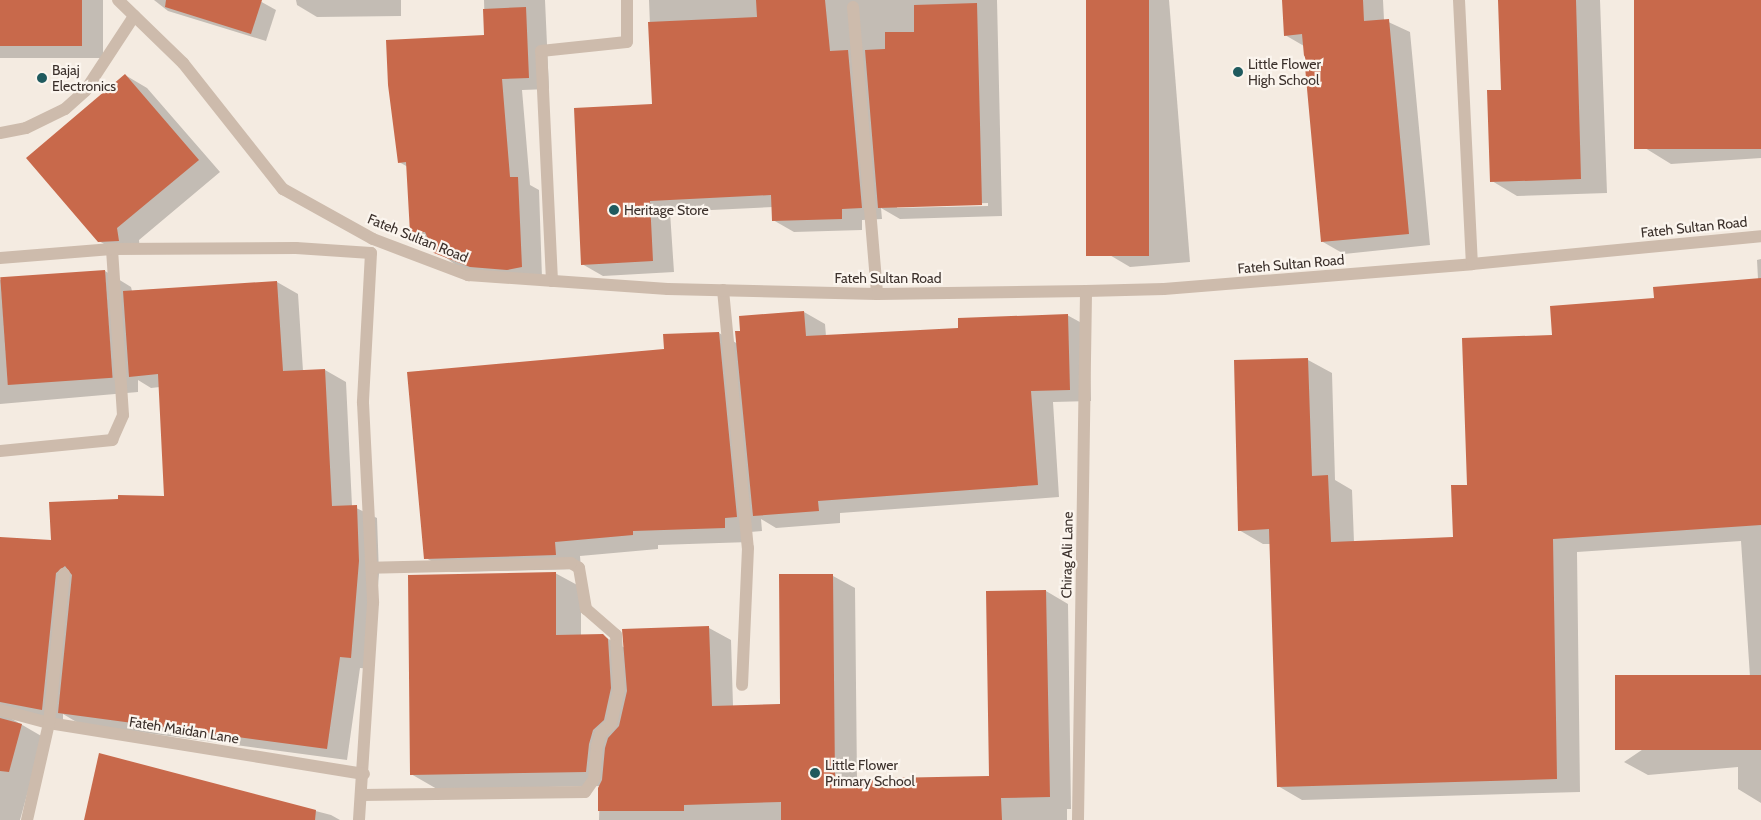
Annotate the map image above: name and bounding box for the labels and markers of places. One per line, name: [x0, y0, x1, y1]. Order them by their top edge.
place label: Little Flower High School: [1248, 56, 1321, 88]
place label: Bajaj Electronics: [52, 62, 116, 94]
marker: Little Flower High School: [1232, 66, 1244, 78]
marker: Bajaj Electronics: [36, 72, 48, 84]
place label: Heritage Store: [624, 202, 709, 218]
marker: Heritage Store: [608, 204, 620, 216]
place label: Little Flower Primary School: [825, 757, 915, 790]
marker: Little Flower Primary School: [809, 767, 821, 779]

